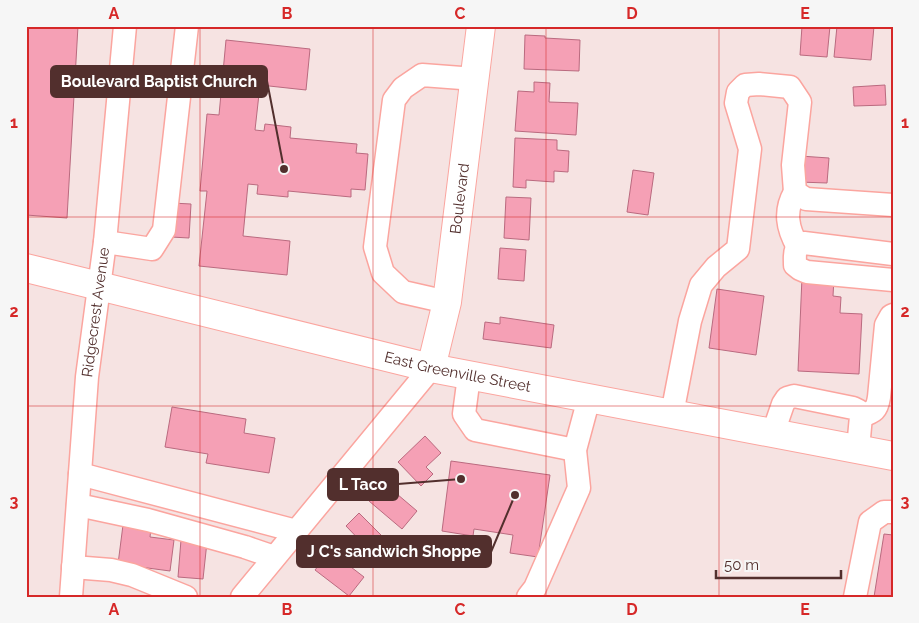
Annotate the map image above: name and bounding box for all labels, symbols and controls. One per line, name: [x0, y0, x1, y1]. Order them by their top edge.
text: A: [109, 4, 120, 23]
text: B: [282, 4, 293, 23]
text: C: [455, 4, 466, 23]
text: D: [626, 4, 638, 23]
text: E: [800, 4, 810, 23]
callout: Boulevard Baptist Church: [51, 66, 267, 97]
text: Boulevard Baptist Church: [61, 72, 257, 91]
text: 1: [10, 113, 18, 132]
text: 1: [901, 113, 909, 132]
street label: Boulevard: [446, 162, 473, 235]
street label: Ridgecrest Avenue: [78, 246, 113, 378]
text: 2: [9, 302, 19, 321]
text: 2: [900, 302, 910, 321]
street label: East Greenville Street: [383, 348, 532, 396]
callout: L Taco: [328, 469, 398, 500]
text: L Taco: [339, 475, 388, 494]
text: 3: [10, 492, 19, 511]
text: 3: [901, 492, 910, 511]
callout: J C's sandwich Shoppe: [297, 536, 491, 567]
text: J C's sandwich Shoppe: [307, 542, 481, 561]
scale bar: [716, 548, 842, 580]
text: 50 m: [724, 556, 759, 574]
text: A: [109, 600, 120, 619]
text: B: [282, 600, 293, 619]
text: C: [455, 600, 466, 619]
text: D: [626, 600, 638, 619]
text: E: [800, 600, 810, 619]

